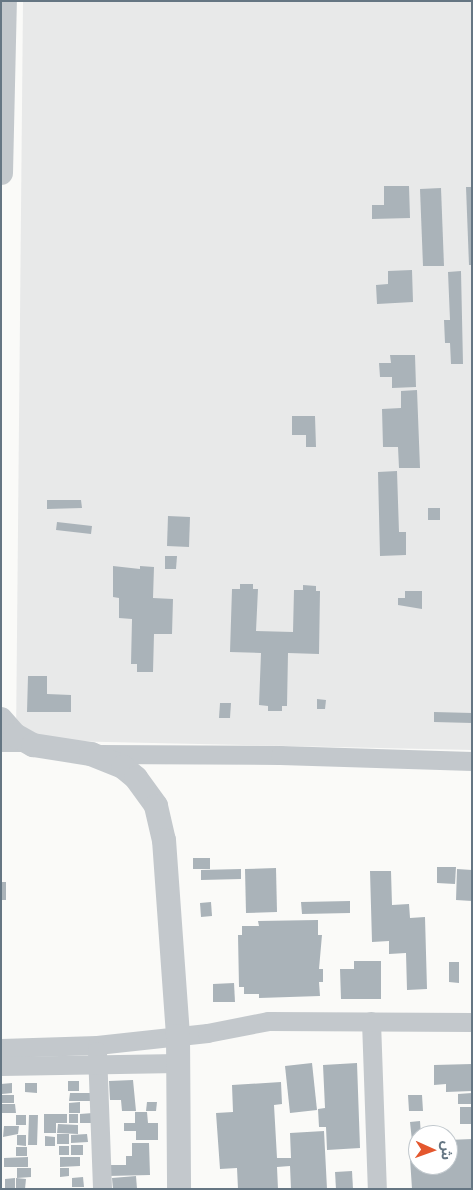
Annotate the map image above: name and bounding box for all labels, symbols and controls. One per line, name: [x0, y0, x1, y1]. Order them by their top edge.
north arrow: [408, 1125, 458, 1175]
text: ش: [438, 1141, 457, 1160]

